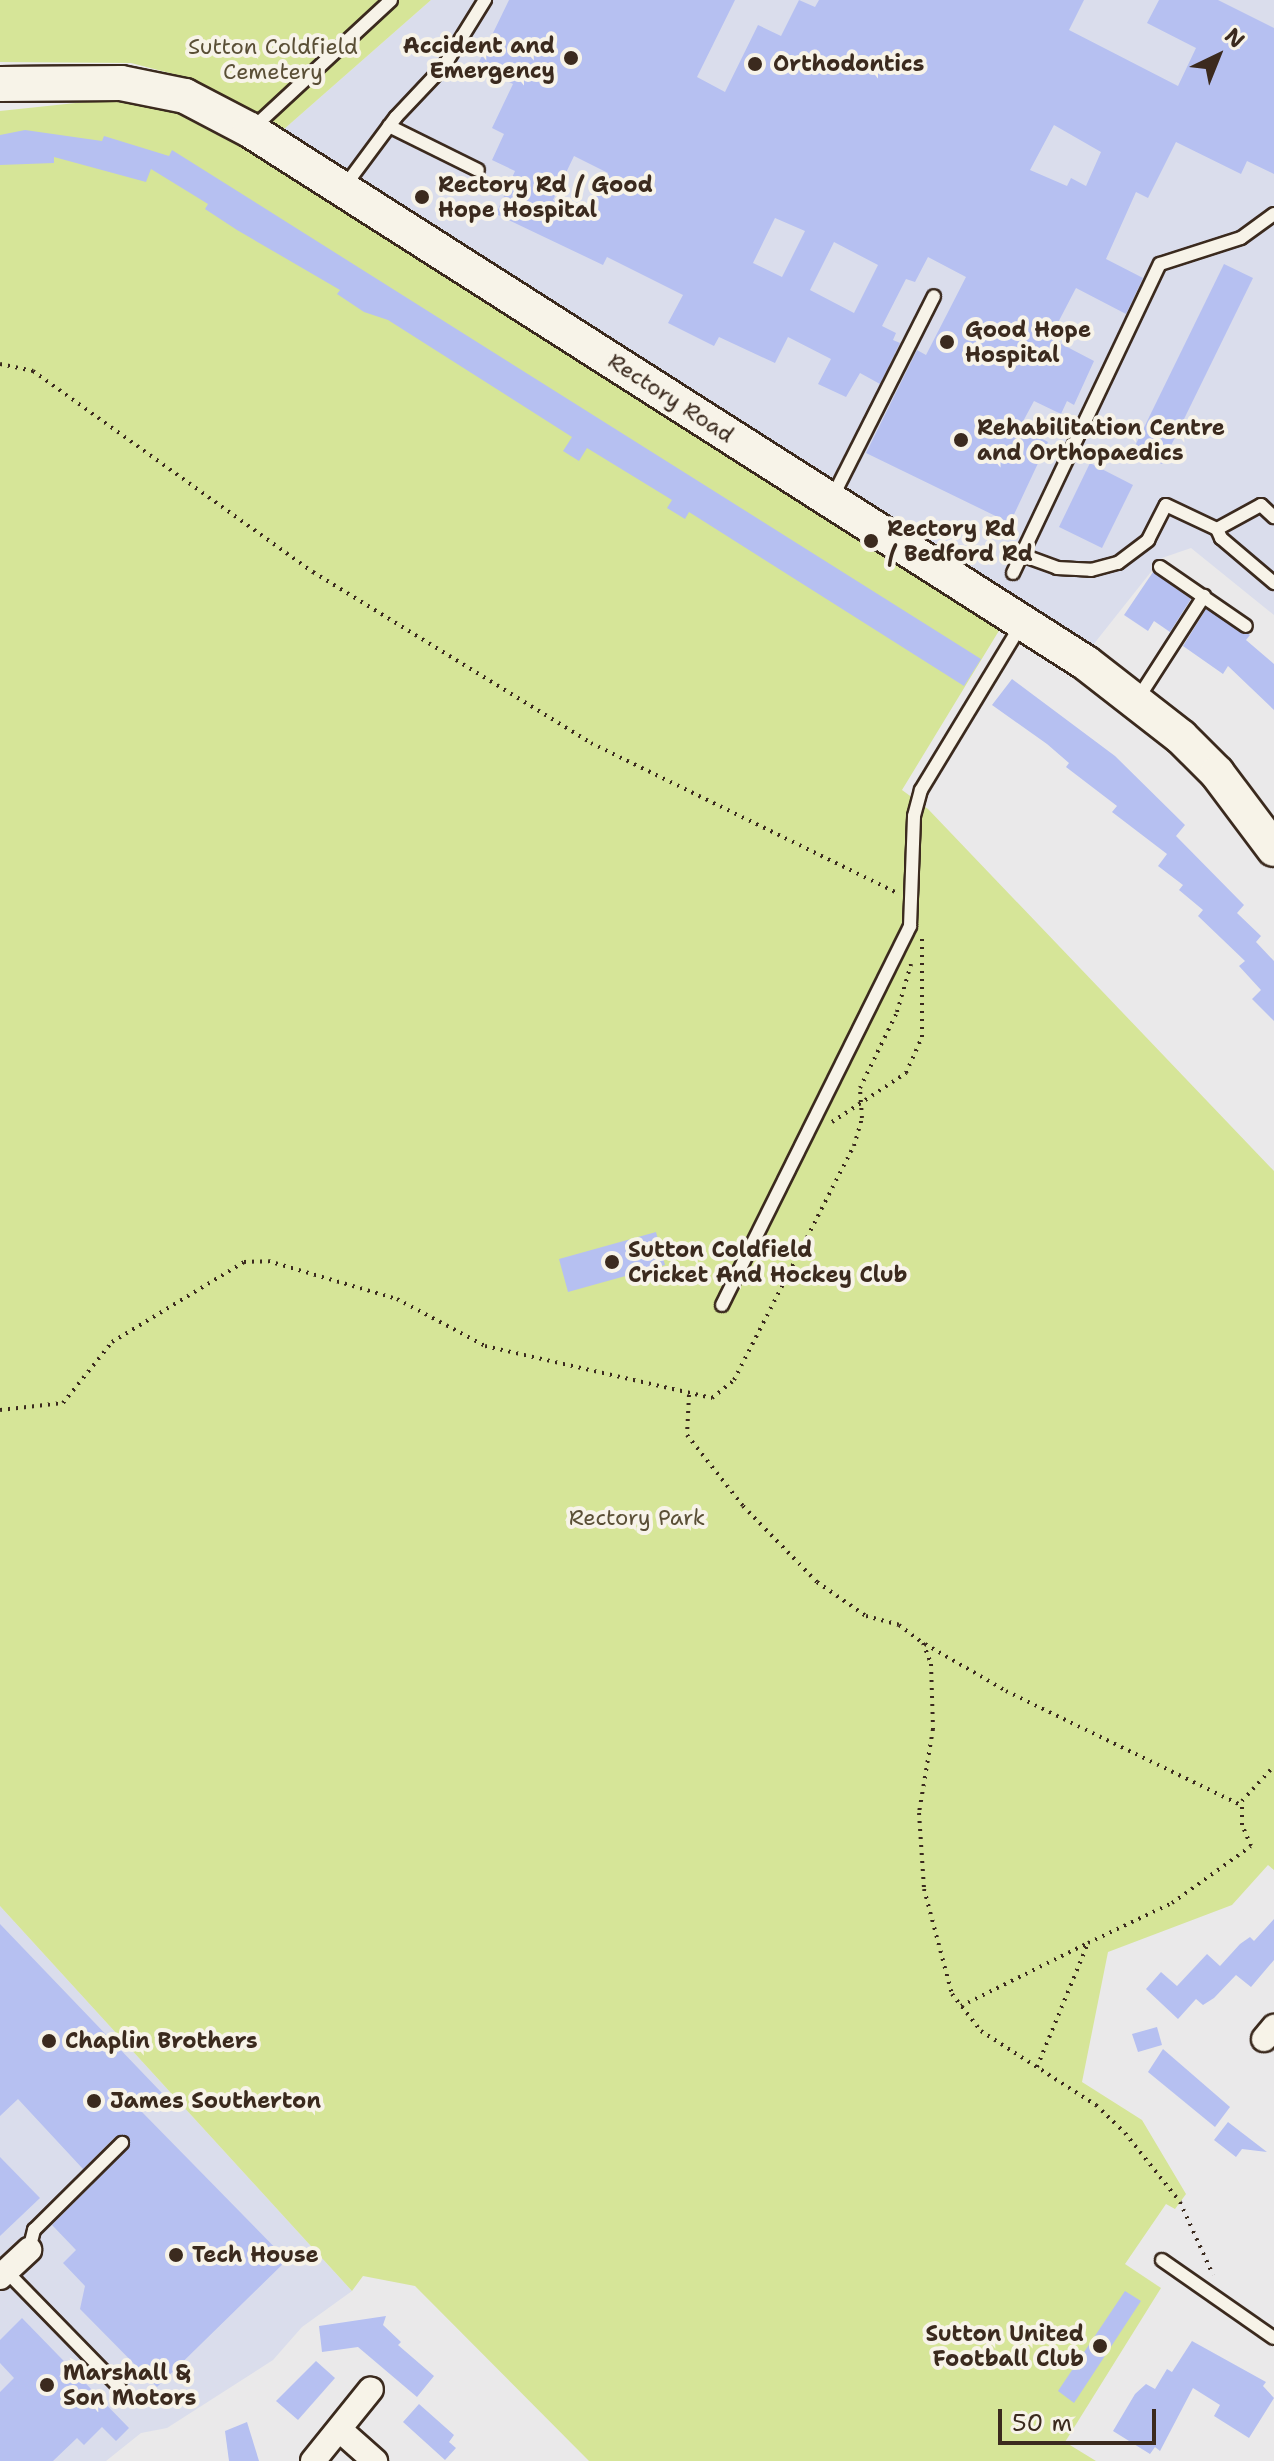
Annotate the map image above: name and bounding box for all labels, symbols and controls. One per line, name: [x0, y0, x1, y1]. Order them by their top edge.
north arrow: [1178, 16, 1258, 96]
text: N: [1218, 22, 1251, 55]
place label: Accident and Emergency: [403, 32, 555, 84]
park label: Sutton Coldfield Cemetery: [188, 33, 358, 84]
marker: Accident and Emergency: [562, 49, 580, 67]
place label: Orthodontics: [773, 51, 924, 77]
marker: Orthodontics: [744, 53, 766, 75]
place label: Rectory Rd / Good Hope Hospital: [438, 171, 653, 222]
marker: Rectory Rd / Good Hope Hospital: [413, 188, 431, 206]
place label: Good Hope Hospital: [965, 316, 1091, 368]
marker: Good Hope Hospital: [936, 331, 958, 353]
street label: Rectory Road: [603, 348, 739, 448]
place label: Rehabilitation Centre and Orthopaedics: [977, 414, 1225, 466]
marker: Rehabilitation Centre and Orthopaedics: [952, 431, 970, 449]
place label: Rectory Rd / Bedford Rd: [887, 515, 1033, 566]
marker: Rectory Rd / Bedford Rd: [862, 532, 880, 550]
place label: Sutton Coldfield Cricket And Hockey Club: [628, 1236, 907, 1288]
marker: Sutton Coldfield Cricket And Hockey Club: [603, 1253, 621, 1271]
park label: Rectory Park: [569, 1505, 705, 1531]
place label: Chaplin Brothers: [65, 2028, 258, 2054]
marker: Chaplin Brothers: [40, 2032, 58, 2050]
place label: James Southerton: [110, 2088, 321, 2114]
marker: James Southerton: [85, 2092, 103, 2110]
place label: Tech House: [192, 2242, 319, 2268]
marker: Tech House: [167, 2246, 185, 2264]
place label: Sutton United Football Club: [925, 2320, 1084, 2372]
marker: Sutton United Football Club: [1091, 2337, 1109, 2355]
place label: Marshall & Son Motors: [63, 2359, 196, 2410]
marker: Marshall & Son Motors: [38, 2376, 56, 2394]
scale bar: [1002, 2393, 1160, 2443]
text: 50 m: [1012, 2407, 1072, 2439]

